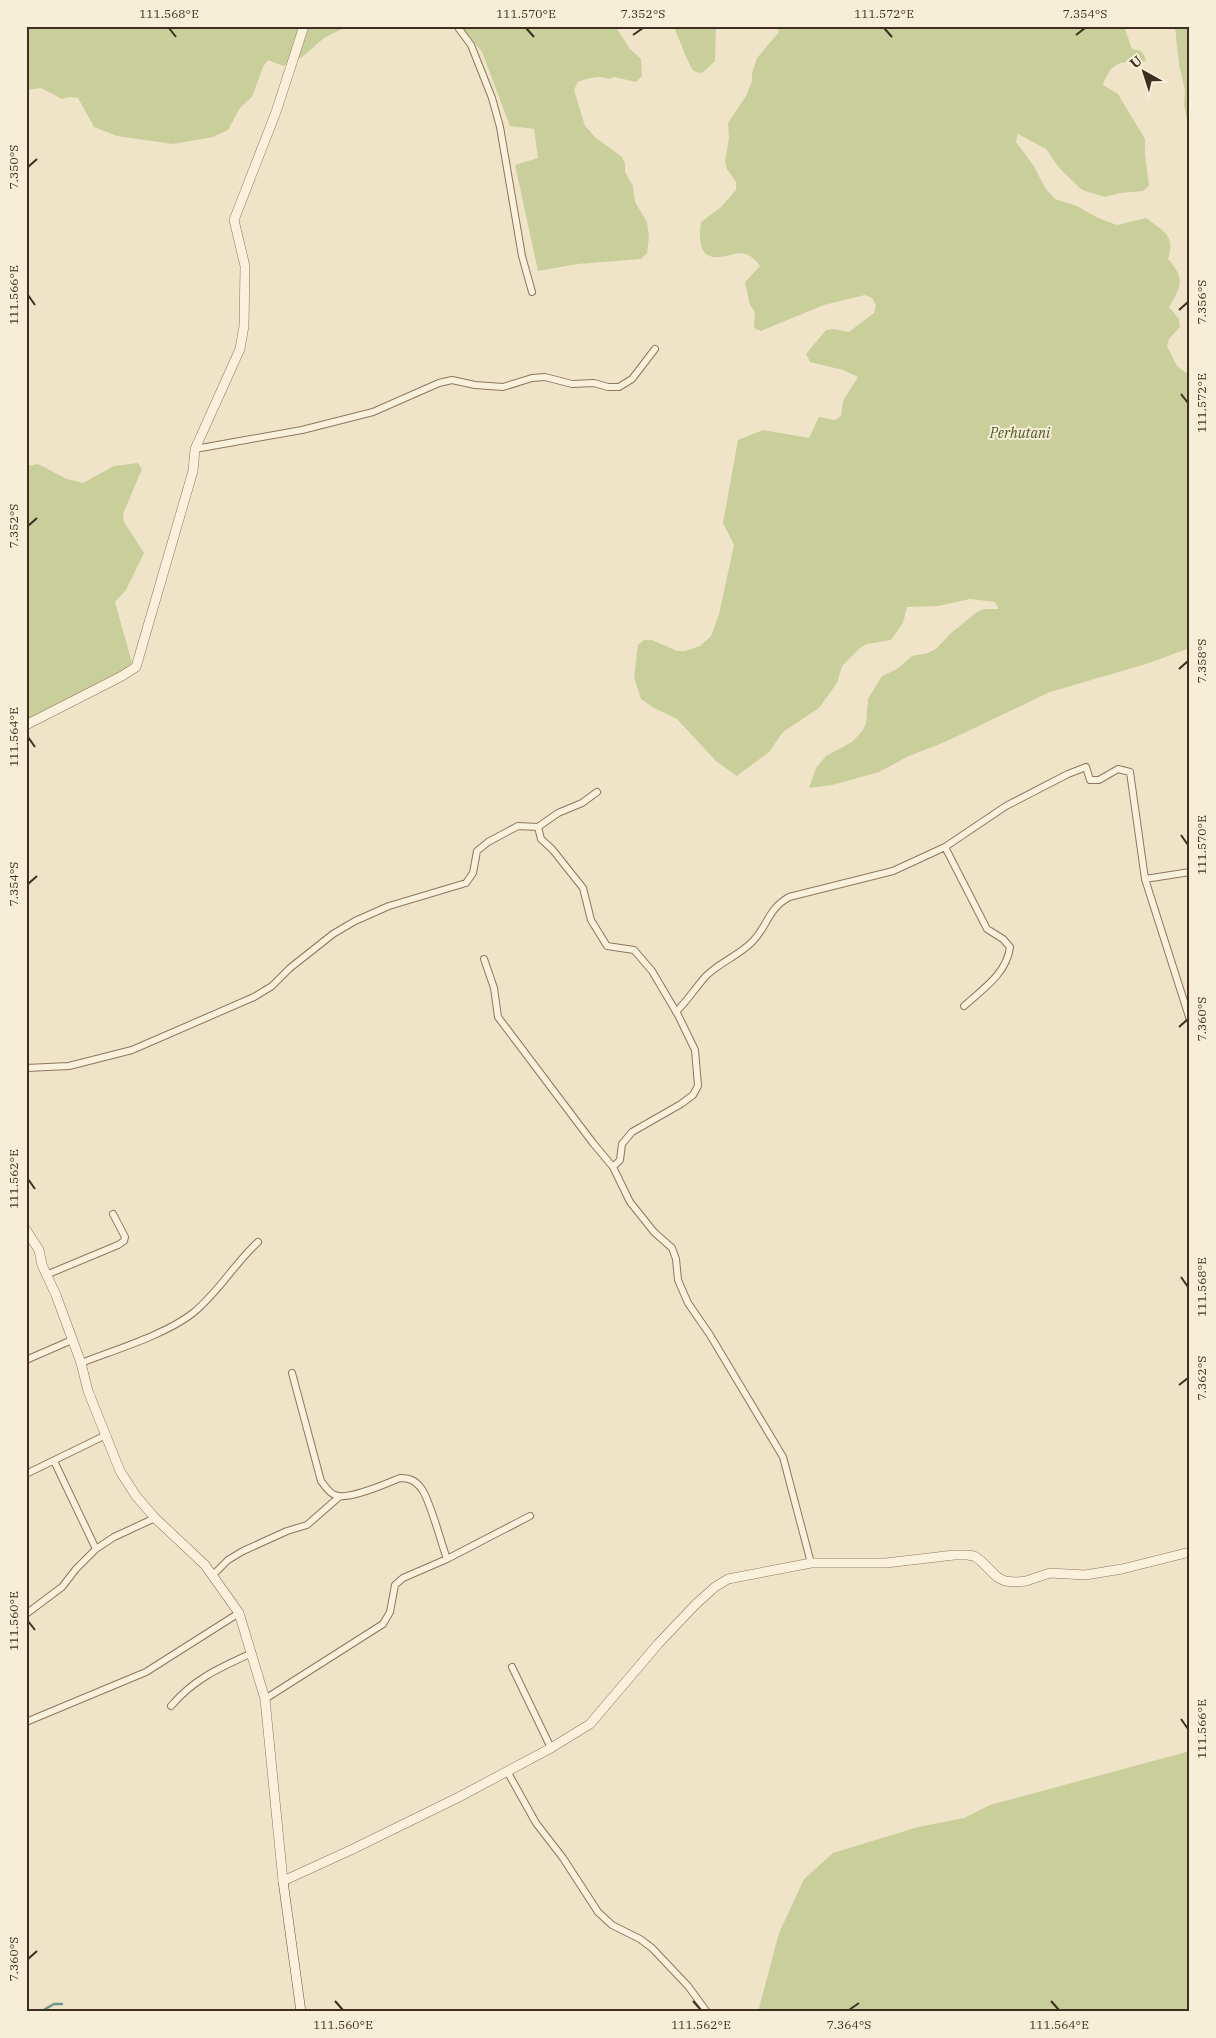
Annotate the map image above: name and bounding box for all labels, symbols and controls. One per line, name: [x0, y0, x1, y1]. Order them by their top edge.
text: 111.568°E: [139, 6, 199, 21]
text: 111.570°E: [496, 6, 556, 21]
text: 7.352°S: [621, 6, 665, 21]
text: 111.572°E: [854, 6, 914, 21]
text: 7.354°S: [1063, 6, 1107, 21]
north arrow: [1118, 48, 1168, 98]
text: U: [1126, 51, 1146, 72]
text: 7.350°S: [6, 145, 21, 189]
text: 111.566°E: [6, 265, 21, 325]
text: 7.356°S: [1194, 280, 1209, 324]
text: 111.572°E: [1194, 373, 1209, 433]
park label: Perhutani: [989, 424, 1051, 442]
text: 7.352°S: [6, 504, 21, 548]
text: 7.358°S: [1194, 639, 1209, 683]
text: 111.564°E: [6, 707, 21, 767]
text: 111.570°E: [1194, 815, 1209, 875]
text: 7.354°S: [6, 862, 21, 906]
text: 7.360°S: [1194, 997, 1209, 1041]
text: 111.562°E: [6, 1149, 21, 1209]
text: 111.568°E: [1194, 1257, 1209, 1317]
text: 7.362°S: [1194, 1356, 1209, 1400]
text: 111.560°E: [6, 1591, 21, 1651]
text: 111.566°E: [1194, 1699, 1209, 1759]
text: 7.360°S: [6, 1937, 21, 1981]
text: 111.560°E: [313, 2017, 373, 2032]
text: 111.562°E: [671, 2017, 731, 2032]
text: 7.364°S: [827, 2017, 871, 2032]
text: 111.564°E: [1029, 2017, 1089, 2032]

